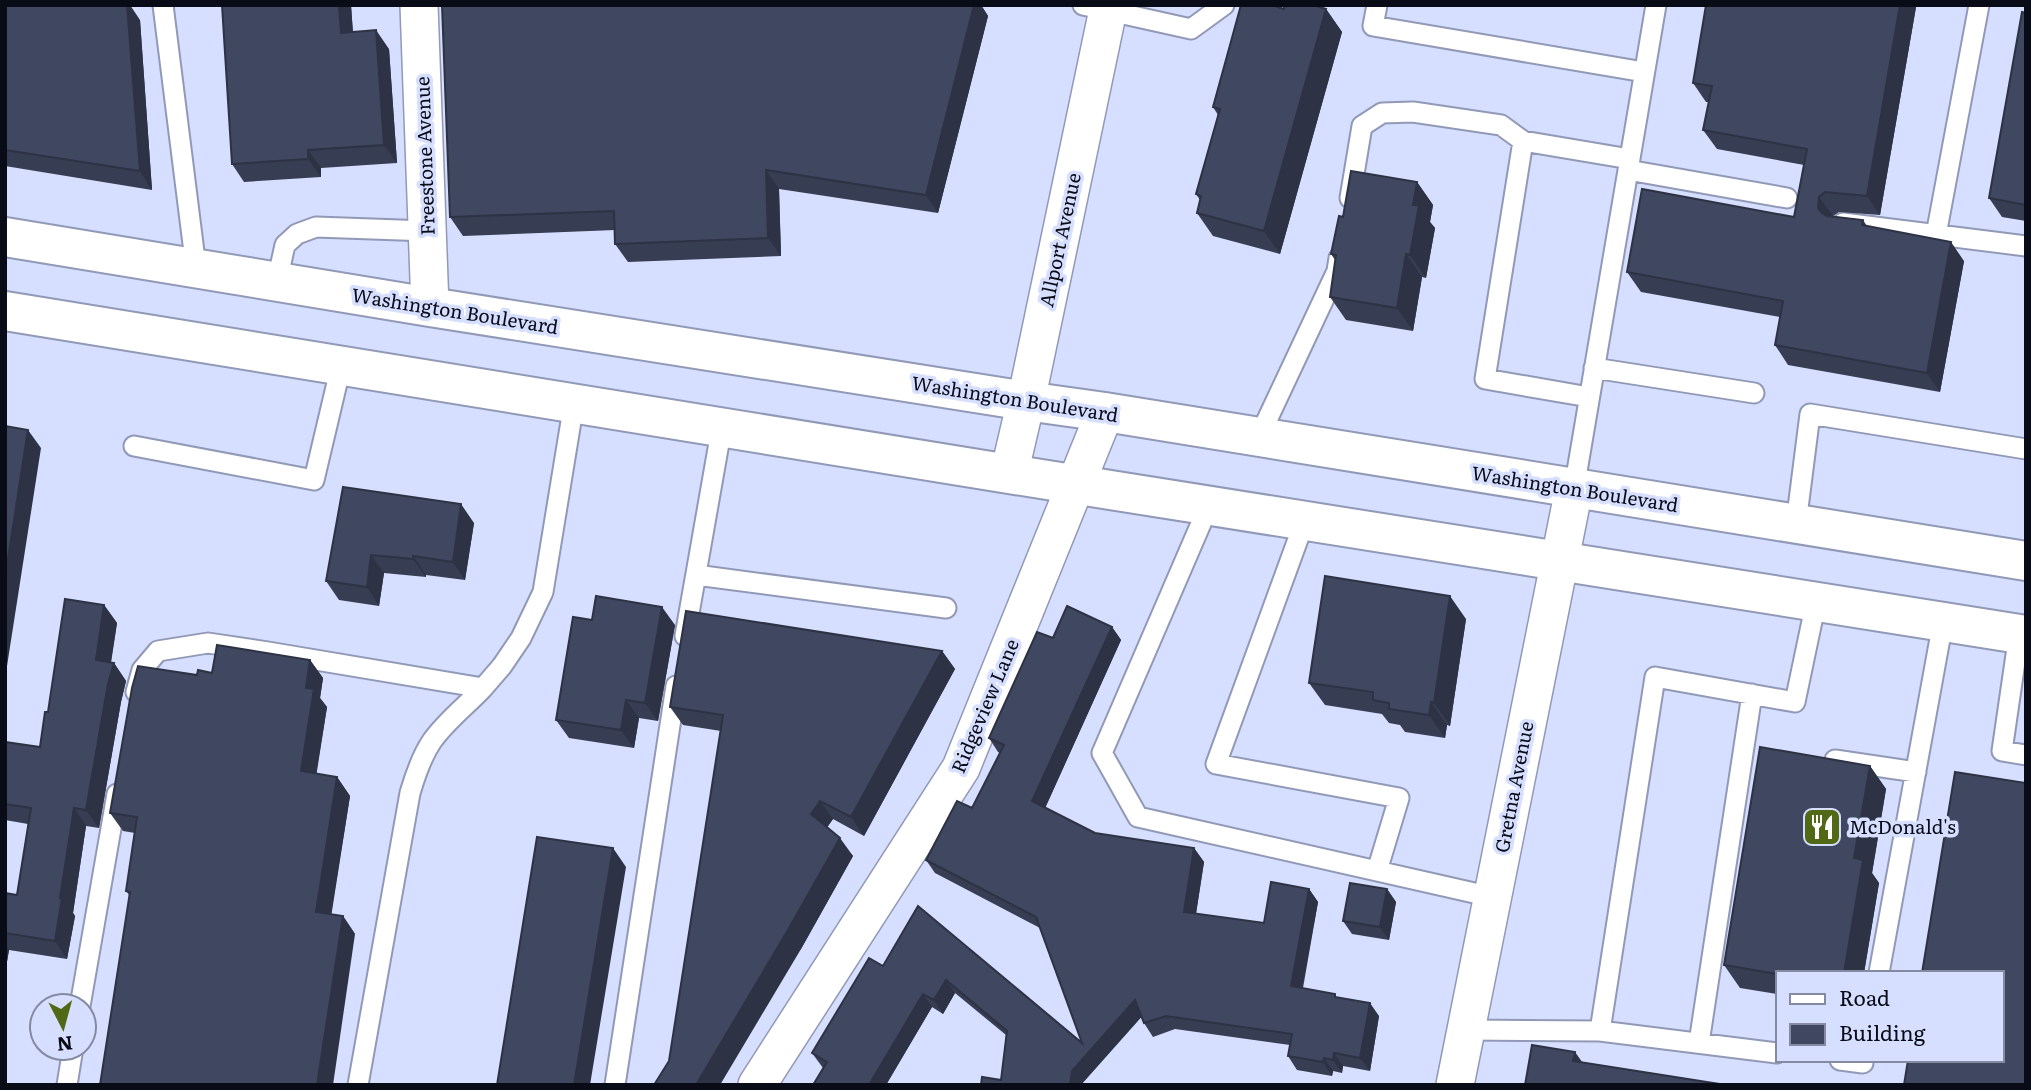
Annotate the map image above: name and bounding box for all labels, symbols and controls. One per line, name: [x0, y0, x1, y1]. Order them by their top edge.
street label: Freestone Avenue: [407, 76, 441, 236]
street label: Allport Avenue: [1031, 170, 1087, 309]
street label: Washington Boulevard: [350, 280, 561, 340]
street label: Washington Boulevard: [910, 368, 1121, 428]
street label: Washington Boulevard: [1470, 458, 1681, 518]
street label: Ridgeview Lane: [943, 634, 1025, 777]
street label: Gretna Avenue: [1487, 719, 1539, 855]
restaurant icon: McDonald's: [1801, 806, 1843, 848]
place label: McDonald's: [1849, 812, 1956, 840]
legend: [1776, 971, 2003, 1062]
text: Road: [1839, 981, 1890, 1012]
north arrow: [28, 992, 98, 1062]
text: Building: [1839, 1016, 1926, 1047]
text: N: [55, 1030, 74, 1060]

